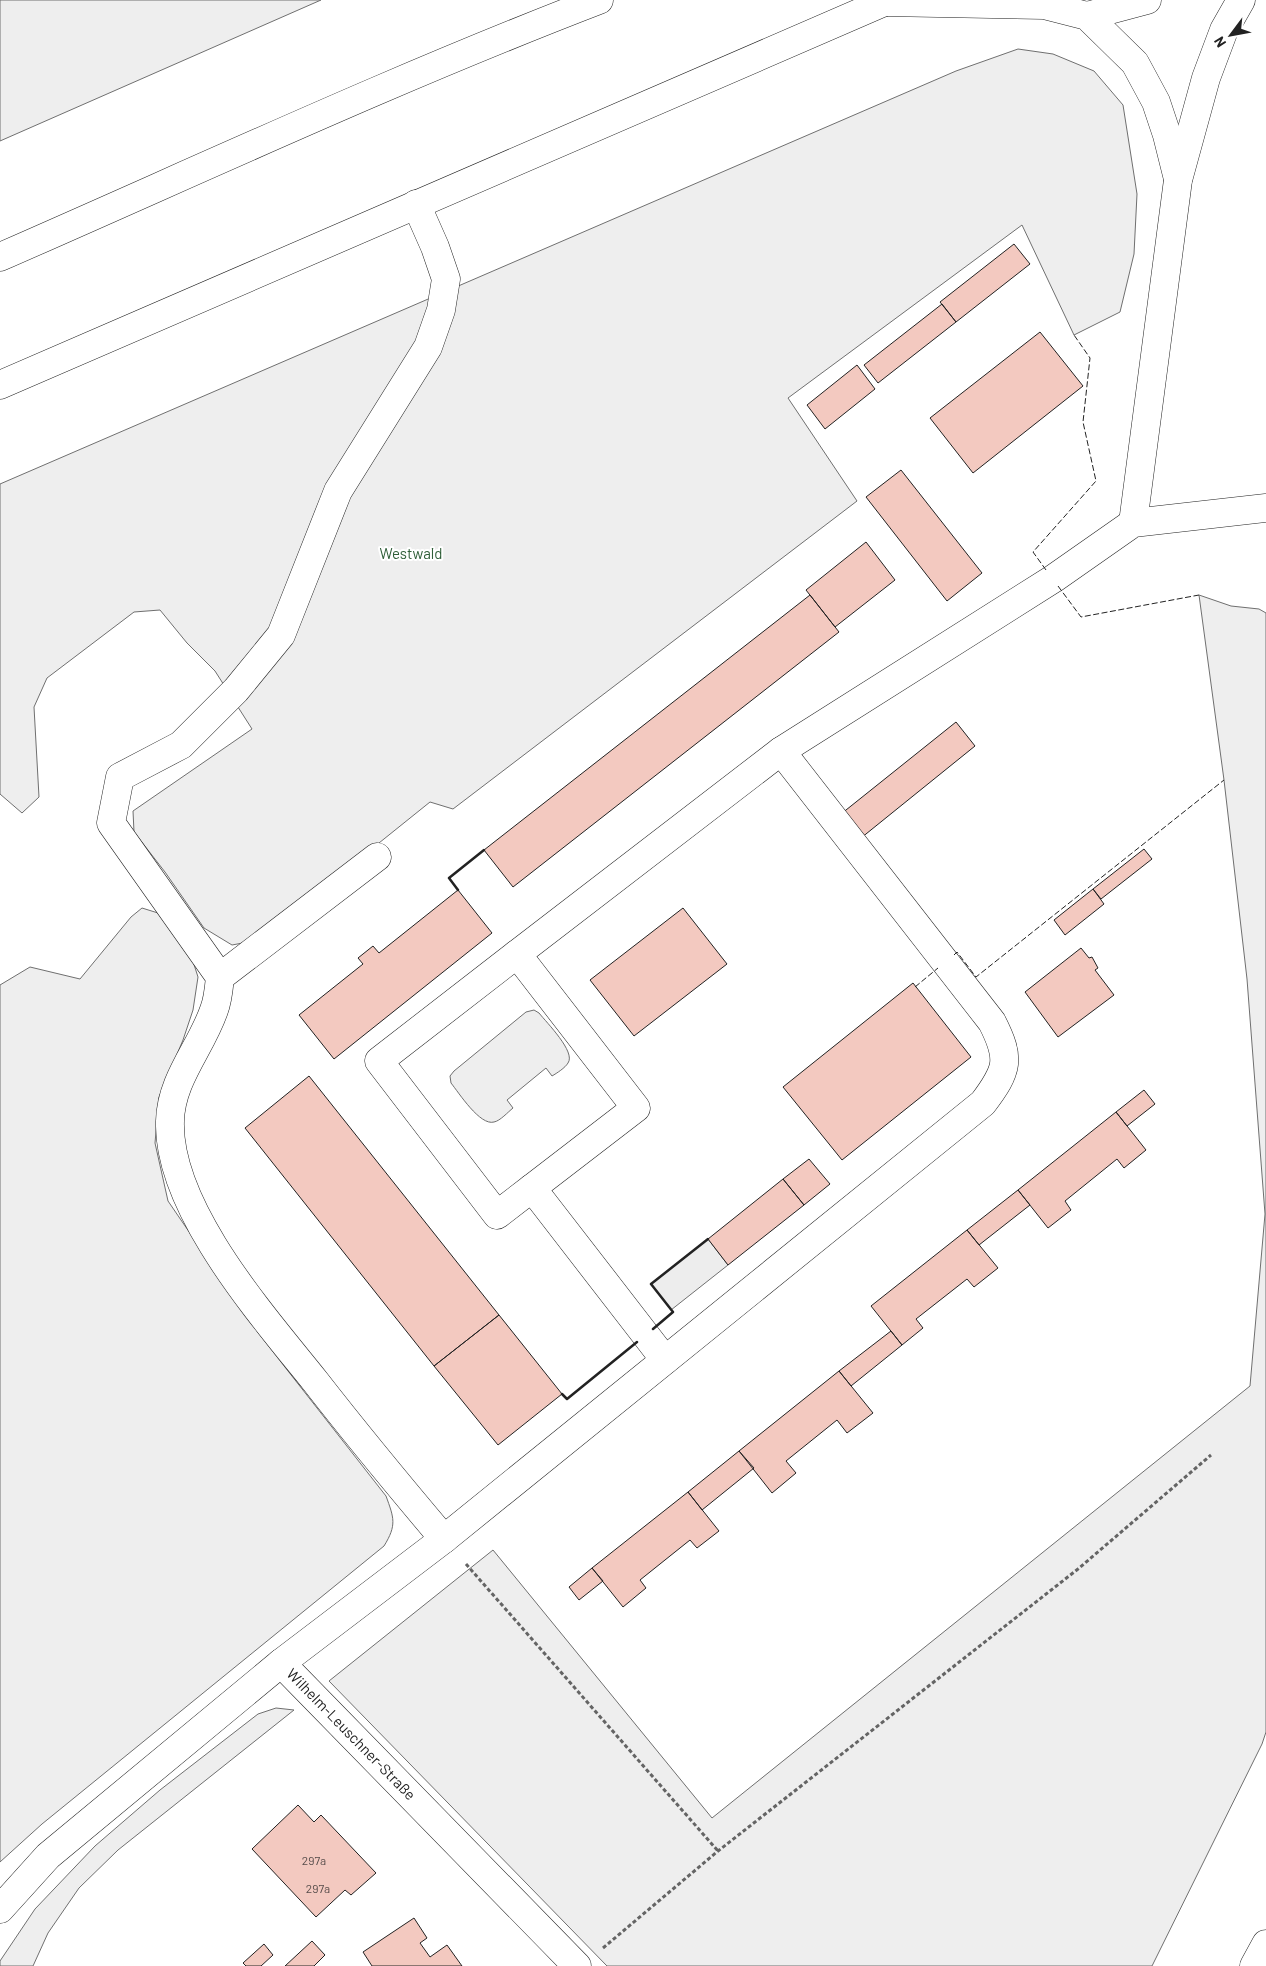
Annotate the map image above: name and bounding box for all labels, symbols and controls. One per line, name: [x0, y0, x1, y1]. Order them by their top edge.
north arrow: [1206, 10, 1256, 60]
text: N: [1210, 34, 1229, 51]
park label: Westwald: [380, 544, 442, 562]
street label: Wilhelm-Leuschner-Straße: [283, 1664, 420, 1803]
house number: 297a: [302, 1853, 326, 1867]
house number: 297a: [306, 1881, 330, 1895]

